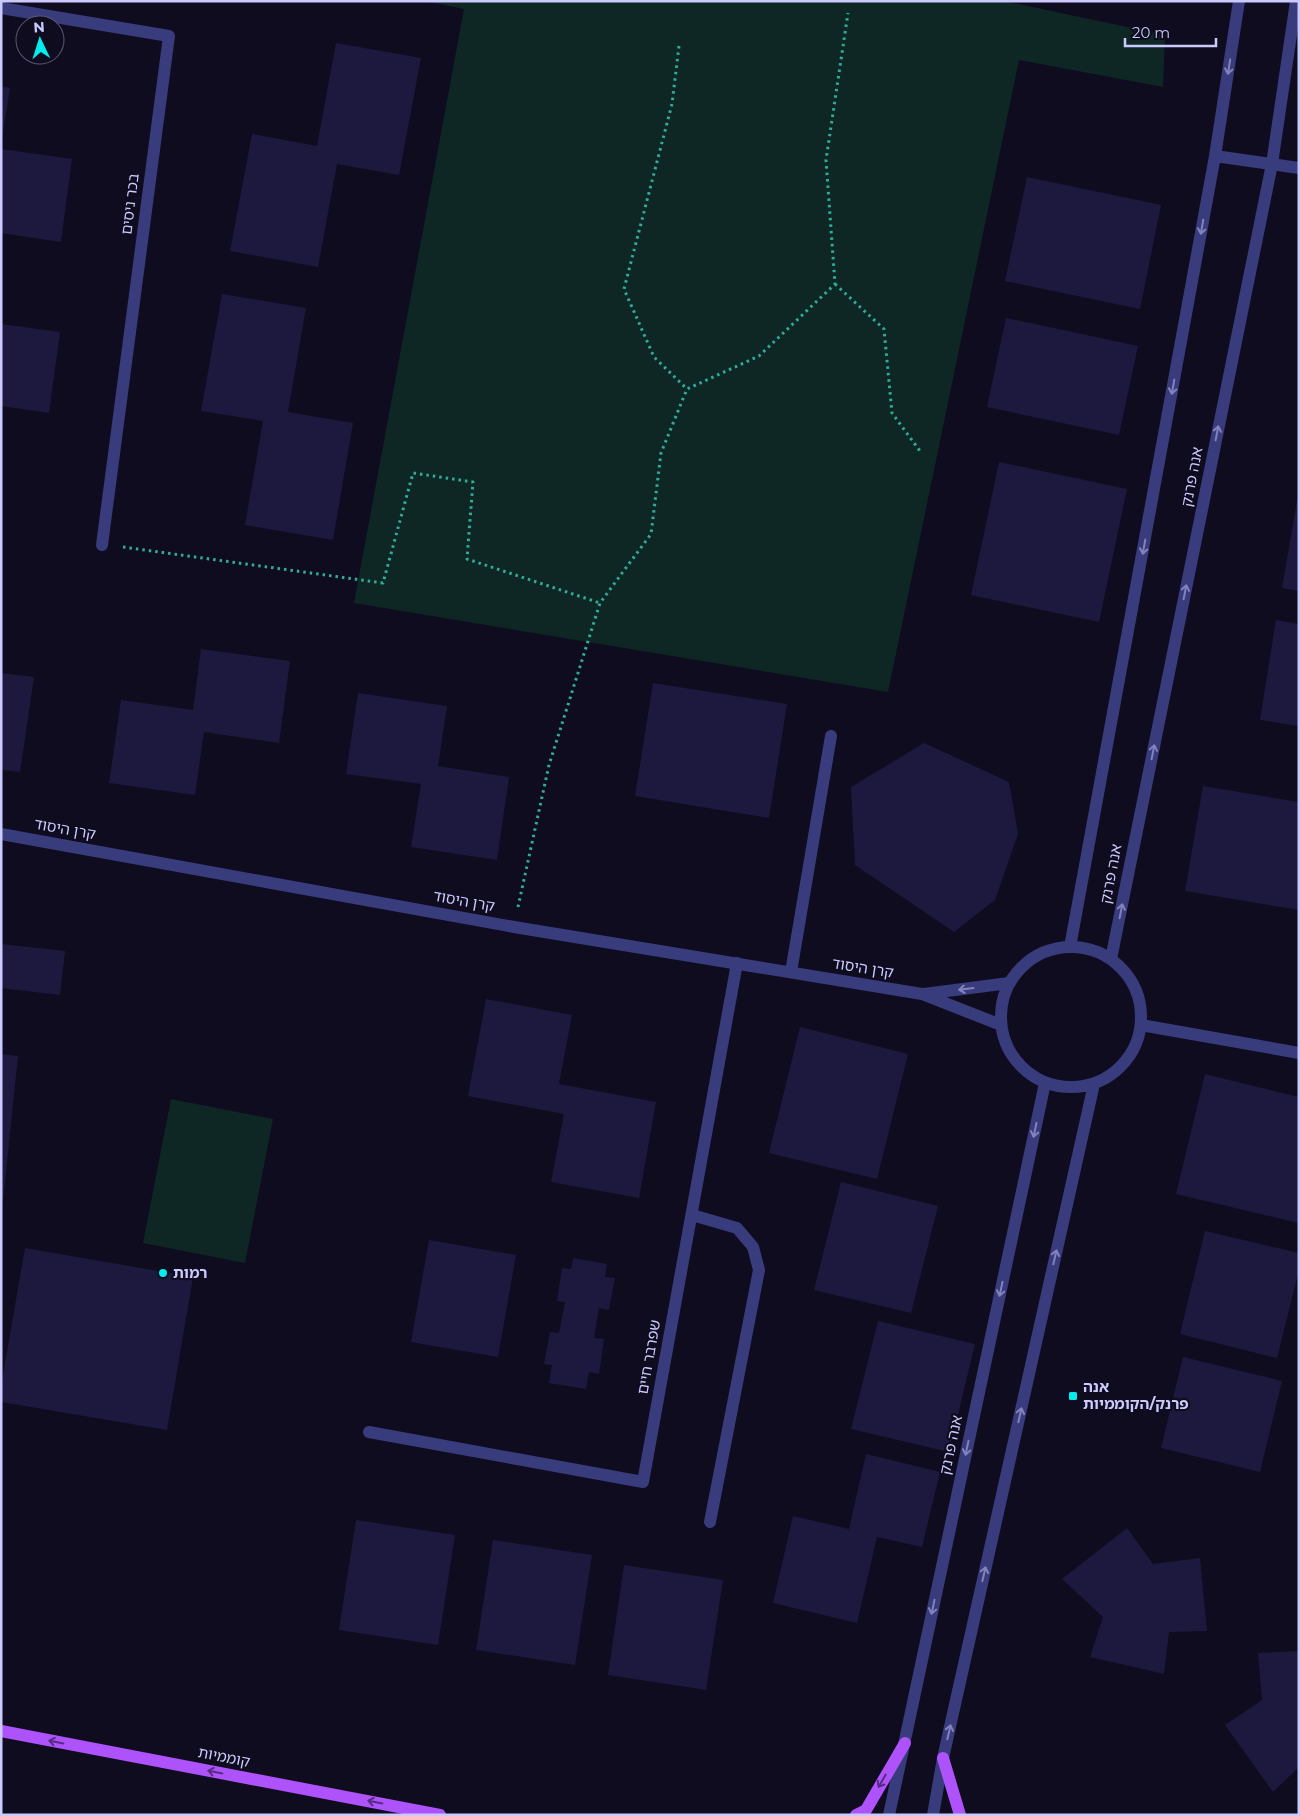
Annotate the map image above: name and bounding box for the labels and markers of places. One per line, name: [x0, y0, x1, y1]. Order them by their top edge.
place label: רמות: [173, 1263, 207, 1282]
marker: רמות: [157, 1267, 169, 1279]
place label: אנה פרנק/הקוממיות: [1083, 1377, 1189, 1413]
marker: אנה פרנק/הקוממיות: [1067, 1390, 1079, 1402]

